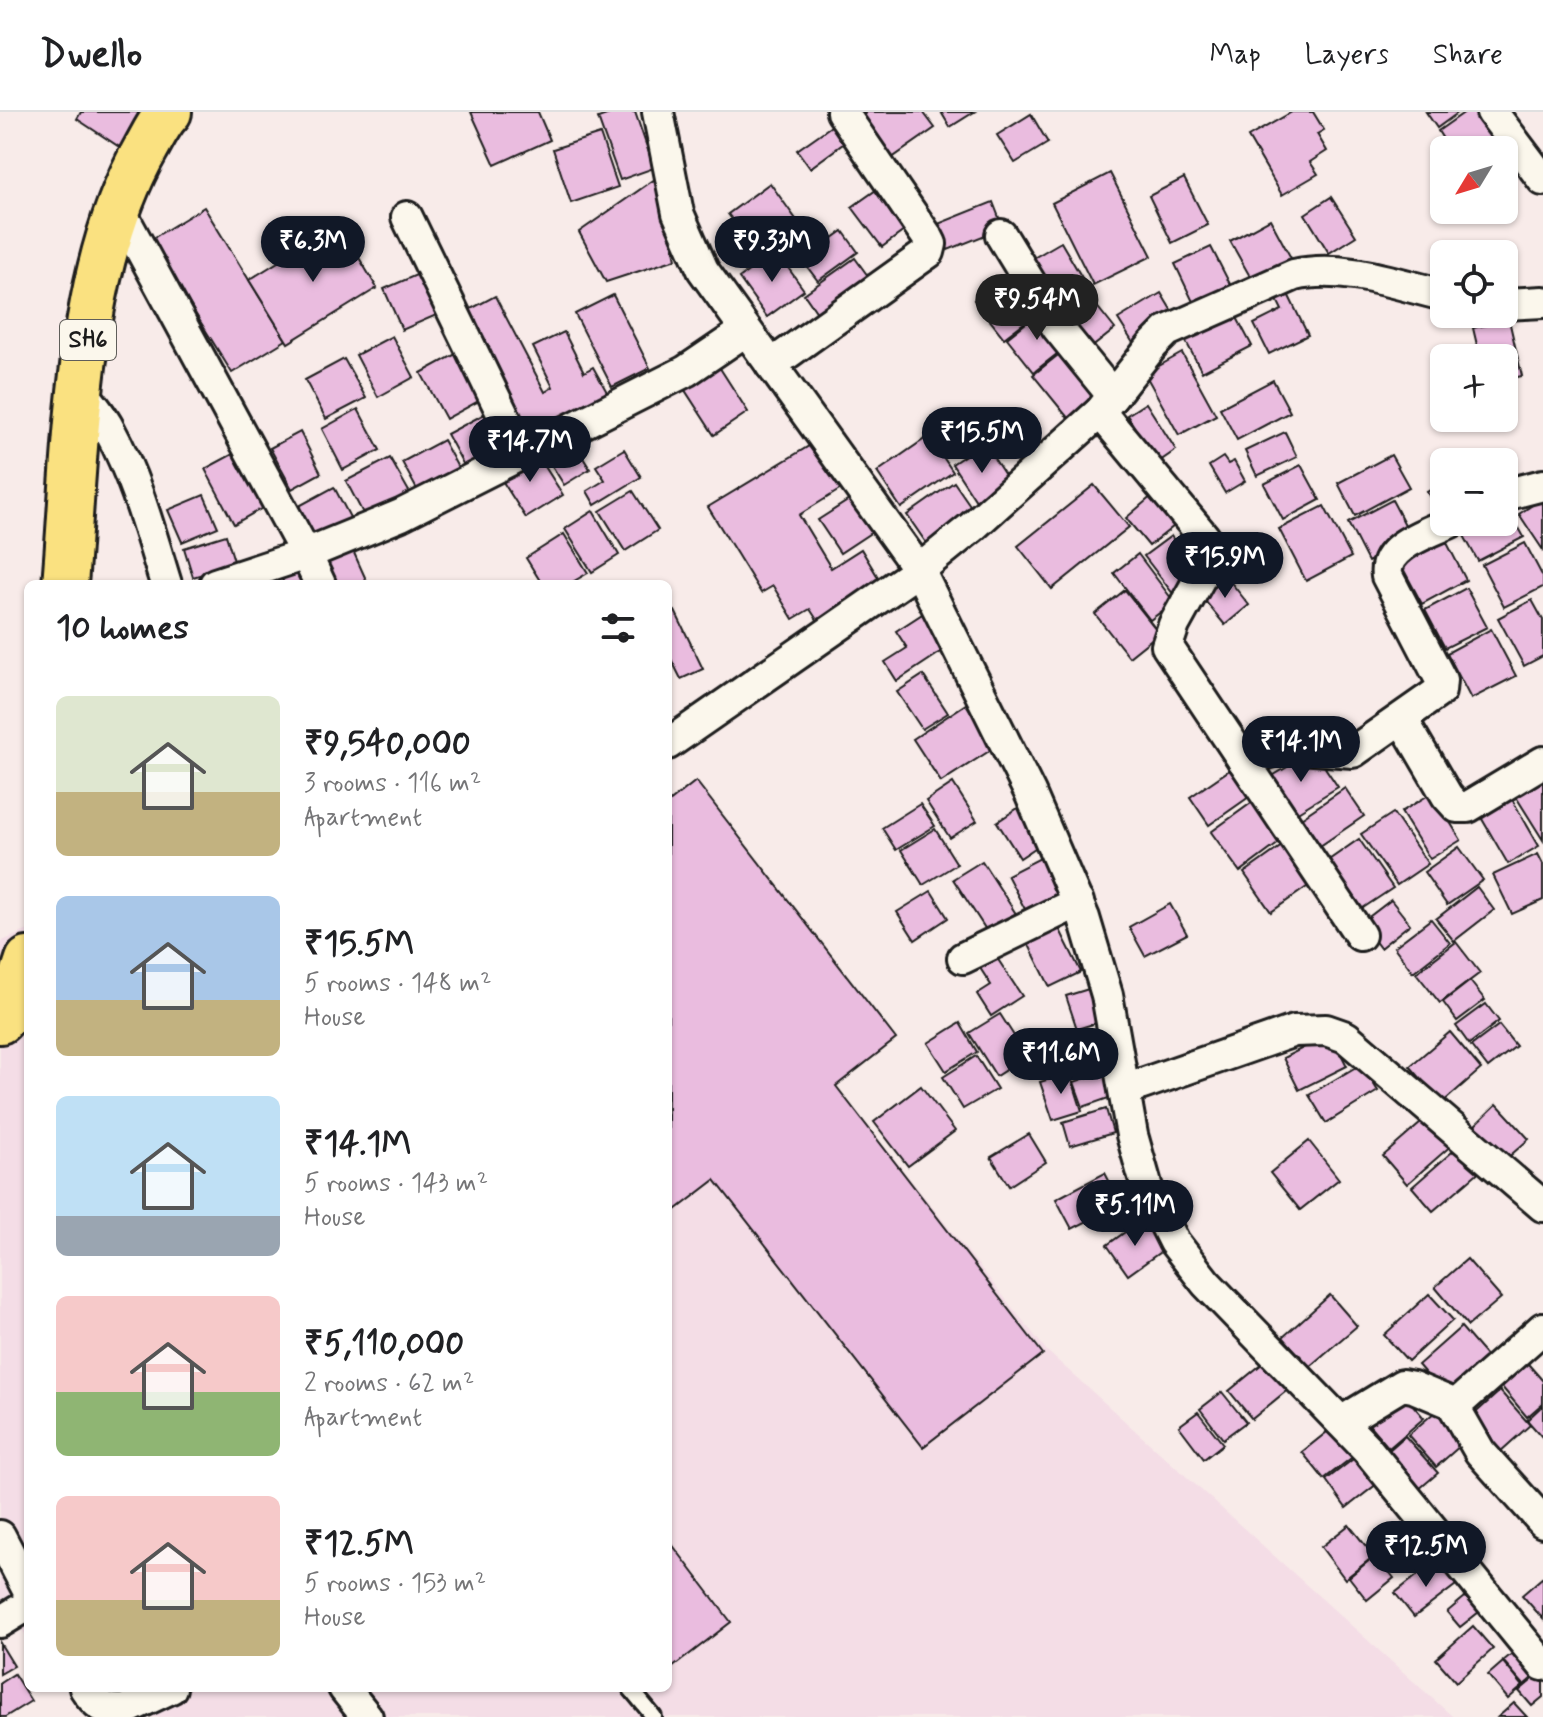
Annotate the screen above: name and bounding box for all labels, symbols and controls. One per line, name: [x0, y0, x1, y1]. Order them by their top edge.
text: Dwello: [40, 31, 142, 80]
text: Map: [1210, 37, 1261, 74]
text: Layers: [1305, 37, 1389, 74]
text: Share: [1433, 37, 1503, 74]
north arrow: [1430, 136, 1518, 224]
map controls: [1430, 136, 1518, 536]
pin: ₹6.3M: [257, 216, 369, 284]
pin: ₹9.33M: [707, 216, 837, 284]
text: ₹6.3M: [279, 225, 347, 259]
text: ₹9.33M: [733, 225, 811, 259]
button: locate: [1430, 240, 1518, 328]
pin: ₹9.54M: [972, 274, 1102, 342]
text: ₹9.54M: [993, 283, 1081, 317]
road number: SH6: [60, 320, 116, 360]
button: +: [1430, 344, 1518, 432]
pin: ₹15.5M: [917, 407, 1047, 475]
pin: ₹14.7M: [465, 416, 595, 484]
text: ₹15.5M: [940, 416, 1024, 450]
text: ₹14.7M: [487, 425, 573, 459]
button: −: [1430, 448, 1518, 536]
pin: ₹15.9M: [1160, 532, 1290, 600]
text: ₹15.9M: [1184, 541, 1266, 575]
text: 10 homes: [56, 606, 189, 651]
icon: filters: [596, 606, 640, 650]
pin: ₹14.1M: [1236, 716, 1366, 784]
text: ₹9,540,000: [304, 722, 471, 767]
text: ₹14.1M: [1260, 725, 1342, 759]
icon: home: [120, 728, 216, 824]
text: 3 rooms · 116 m²: [304, 767, 481, 801]
text: Apartment: [304, 801, 422, 835]
text: ₹15.5M: [304, 922, 414, 967]
icon: home: [120, 928, 216, 1024]
text: 5 rooms · 148 m²: [304, 967, 491, 1001]
text: House: [304, 1001, 365, 1035]
pin: ₹11.6M: [996, 1028, 1126, 1096]
text: ₹11.6M: [1021, 1037, 1101, 1071]
text: ₹14.1M: [304, 1122, 411, 1167]
icon: home: [120, 1128, 216, 1224]
text: 5 rooms · 143 m²: [304, 1167, 488, 1201]
pin: ₹5.11M: [1070, 1180, 1200, 1248]
text: ₹5.11M: [1094, 1189, 1176, 1223]
text: House: [304, 1201, 365, 1235]
text: ₹5,110,000: [304, 1322, 464, 1367]
icon: home: [120, 1328, 216, 1424]
text: 2 rooms · 62 m²: [304, 1367, 474, 1401]
text: Apartment: [304, 1401, 422, 1435]
pin: ₹12.5M: [1361, 1521, 1491, 1589]
text: ₹12.5M: [304, 1522, 414, 1567]
icon: home: [120, 1528, 216, 1624]
text: ₹12.5M: [1384, 1530, 1468, 1564]
text: 5 rooms · 153 m²: [304, 1567, 486, 1601]
text: House: [304, 1601, 365, 1635]

